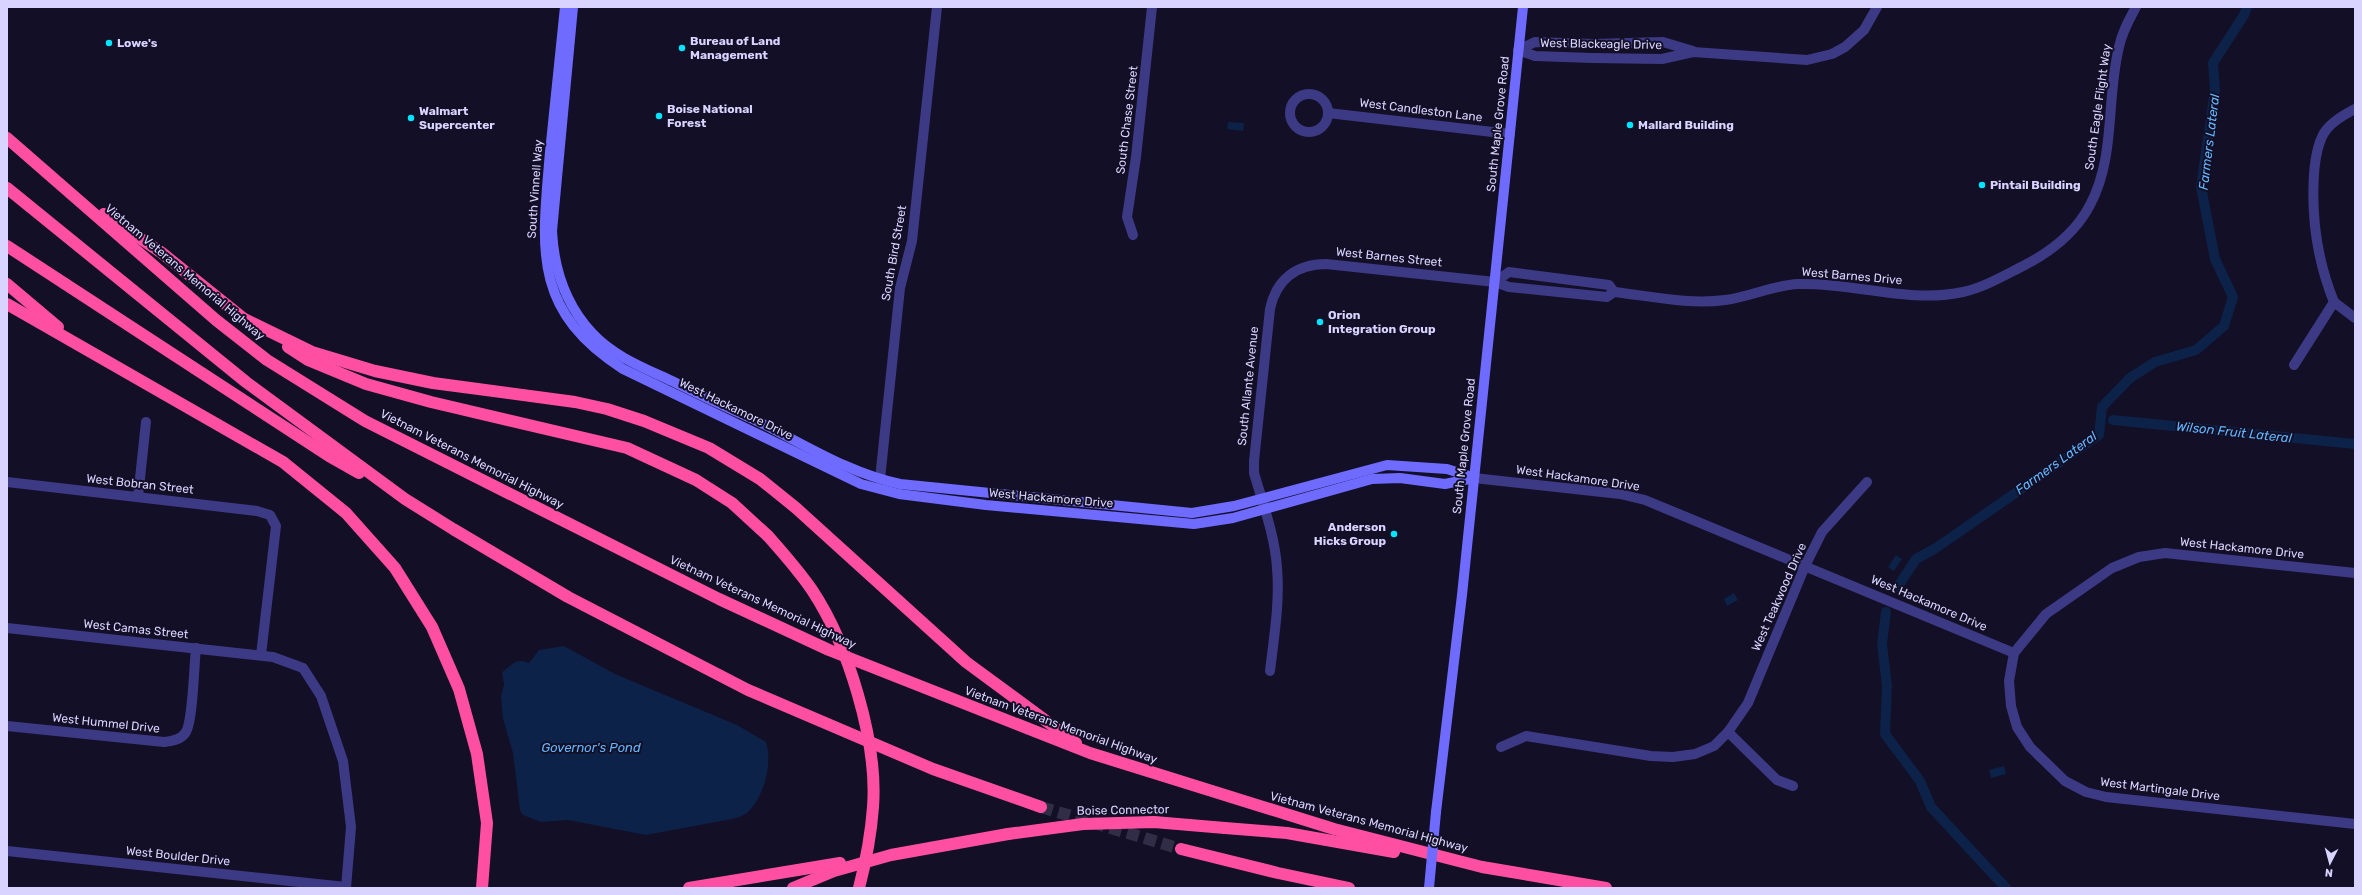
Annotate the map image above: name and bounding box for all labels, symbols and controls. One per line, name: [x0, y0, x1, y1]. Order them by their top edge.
place label: Bureau of Land Management: [690, 34, 780, 62]
place label: Lowe's: [117, 36, 158, 50]
street label: West Blackeagle Drive: [1540, 36, 1662, 52]
marker: Lowe's: [104, 38, 114, 48]
marker: Bureau of Land Management: [677, 43, 687, 53]
street label: South Eagle Flight Way: [2082, 43, 2114, 171]
street label: South Maple Grove Road: [1484, 56, 1512, 192]
street label: South Chase Street: [1113, 65, 1141, 175]
water label: Farmers Lateral: [2196, 92, 2222, 191]
street label: West Candleston Lane: [1359, 96, 1484, 125]
place label: Boise National Forest: [667, 102, 753, 130]
place label: Walmart Supercenter: [419, 104, 495, 132]
marker: Boise National Forest: [654, 111, 664, 121]
marker: Walmart Supercenter: [406, 113, 416, 123]
place label: Mallard Building: [1638, 118, 1734, 132]
marker: Mallard Building: [1625, 120, 1635, 130]
street label: South Vinnell Way: [525, 139, 545, 239]
place label: Pintail Building: [1990, 178, 2081, 192]
marker: Pintail Building: [1977, 180, 1987, 190]
street label: Vietnam Veterans Memorial Highway: [102, 201, 268, 343]
street label: South Bird Street: [879, 204, 909, 302]
street label: West Barnes Street: [1335, 244, 1443, 270]
street label: West Barnes Drive: [1801, 265, 1903, 287]
place label: Orion Integration Group: [1328, 308, 1436, 336]
marker: Orion Integration Group: [1315, 317, 1325, 327]
street label: South Allante Avenue: [1235, 325, 1261, 446]
street label: West Hackamore Drive: [677, 375, 795, 443]
street label: South Maple Grove Road: [1450, 378, 1478, 514]
street label: Vietnam Veterans Memorial Highway: [378, 406, 566, 512]
water label: Wilson Fruit Lateral: [2175, 418, 2293, 446]
water label: Farmers Lateral: [2012, 428, 2100, 497]
street label: West Hackamore Drive: [1515, 462, 1641, 494]
street label: West Bobran Street: [86, 471, 195, 497]
street label: West Hackamore Drive: [988, 486, 1114, 510]
place label: Anderson Hicks Group: [1314, 520, 1386, 548]
marker: Anderson Hicks Group: [1389, 529, 1399, 539]
street label: West Hackamore Drive: [2179, 535, 2305, 562]
street label: West Teakwood Drive: [1749, 540, 1809, 653]
street label: Vietnam Veterans Memorial Highway: [668, 553, 859, 652]
street label: West Hackamore Drive: [1869, 572, 1989, 634]
street label: West Camas Street: [83, 617, 189, 642]
street label: Vietnam Veterans Memorial Highway: [963, 684, 1160, 767]
street label: West Hummel Drive: [51, 710, 161, 736]
water label: Governor's Pond: [541, 740, 641, 755]
street label: West Martingale Drive: [2099, 775, 2221, 803]
street label: Vietnam Veterans Memorial Highway: [1269, 789, 1470, 855]
street label: Boise Connector: [1077, 802, 1170, 818]
north arrow: [2310, 843, 2350, 883]
street label: West Boulder Drive: [125, 844, 231, 868]
text: N: [2324, 866, 2334, 879]

